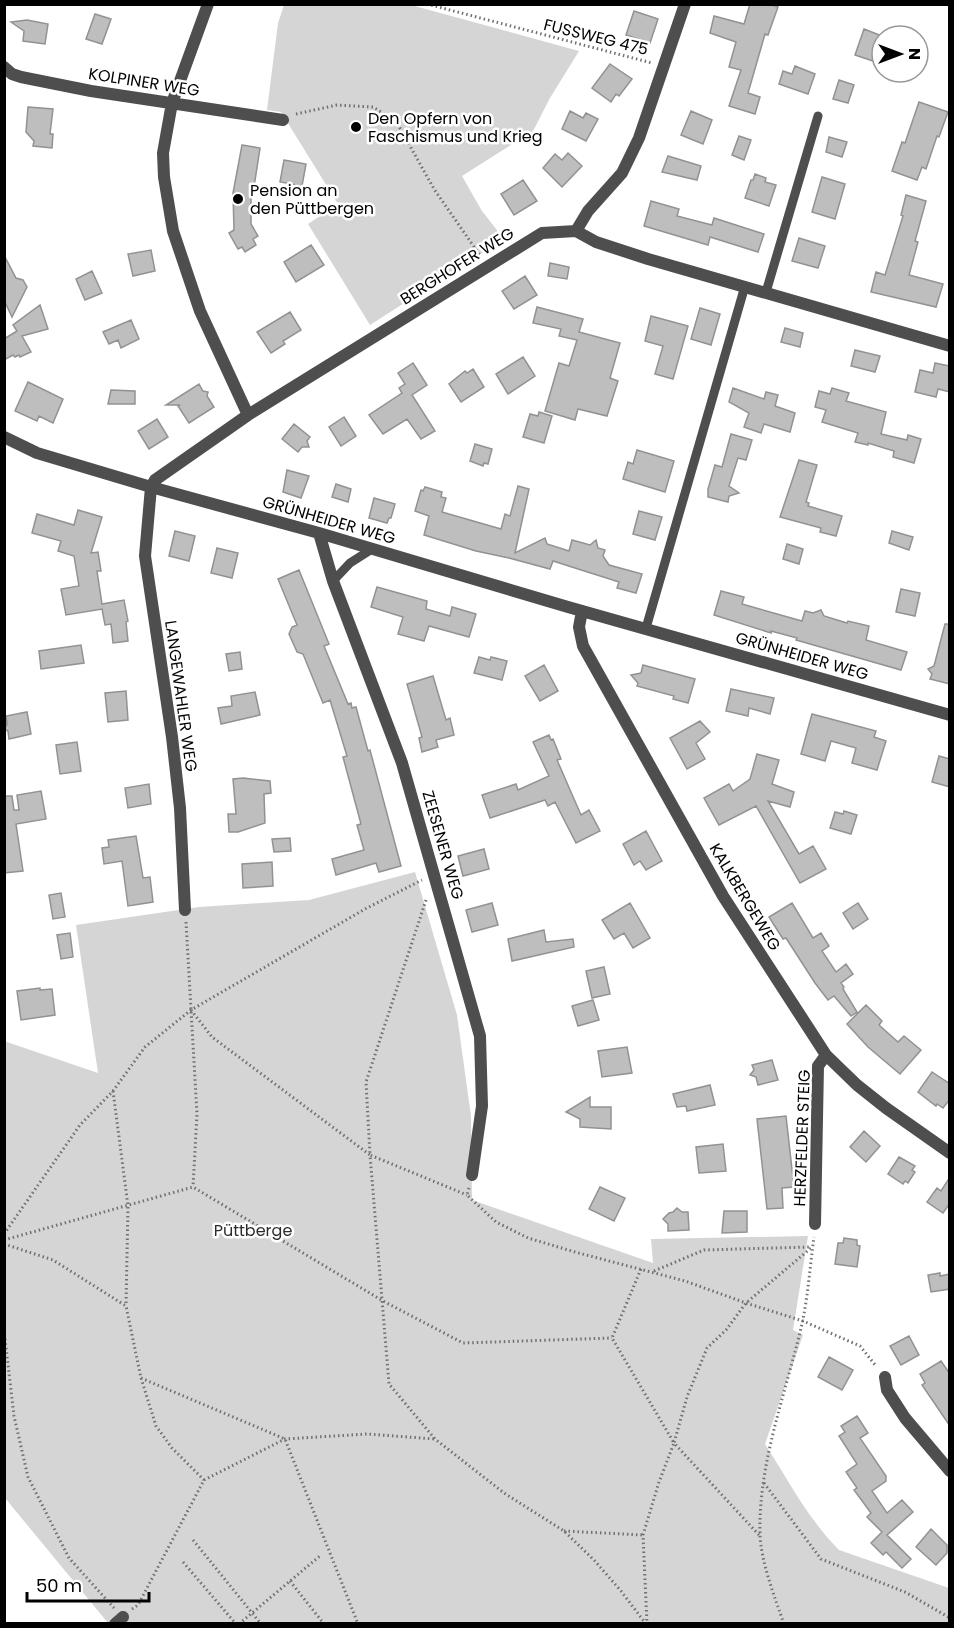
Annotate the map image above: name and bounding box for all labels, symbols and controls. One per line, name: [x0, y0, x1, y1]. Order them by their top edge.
street label: FUSSWEG 475: [541, 13, 651, 61]
north arrow: [870, 24, 930, 84]
text: N: [903, 48, 926, 60]
street label: KOLPINER WEG: [87, 62, 201, 102]
place label: Den Opfern von Faschismus und Krieg: [368, 107, 543, 148]
marker: Den Opfern von Faschismus und Krieg: [349, 120, 363, 134]
place label: Pension an den Püttbergen: [250, 179, 374, 220]
marker: Pension an den Püttbergen: [231, 192, 245, 206]
street label: BERGHOFER WEG: [396, 222, 518, 310]
street label: GRÜNHEIDER WEG: [260, 490, 398, 550]
street label: LANGEWAHLER WEG: [159, 619, 203, 773]
street label: GRÜNHEIDER WEG: [733, 626, 871, 686]
street label: ZEESENER WEG: [416, 788, 470, 902]
street label: KALKBERGEWEG: [704, 839, 786, 955]
street label: HERZFELDER STEIG: [788, 1069, 816, 1207]
park label: Püttberge: [214, 1219, 292, 1242]
scale bar: [27, 1565, 148, 1603]
text: 50 m: [36, 1573, 82, 1598]

